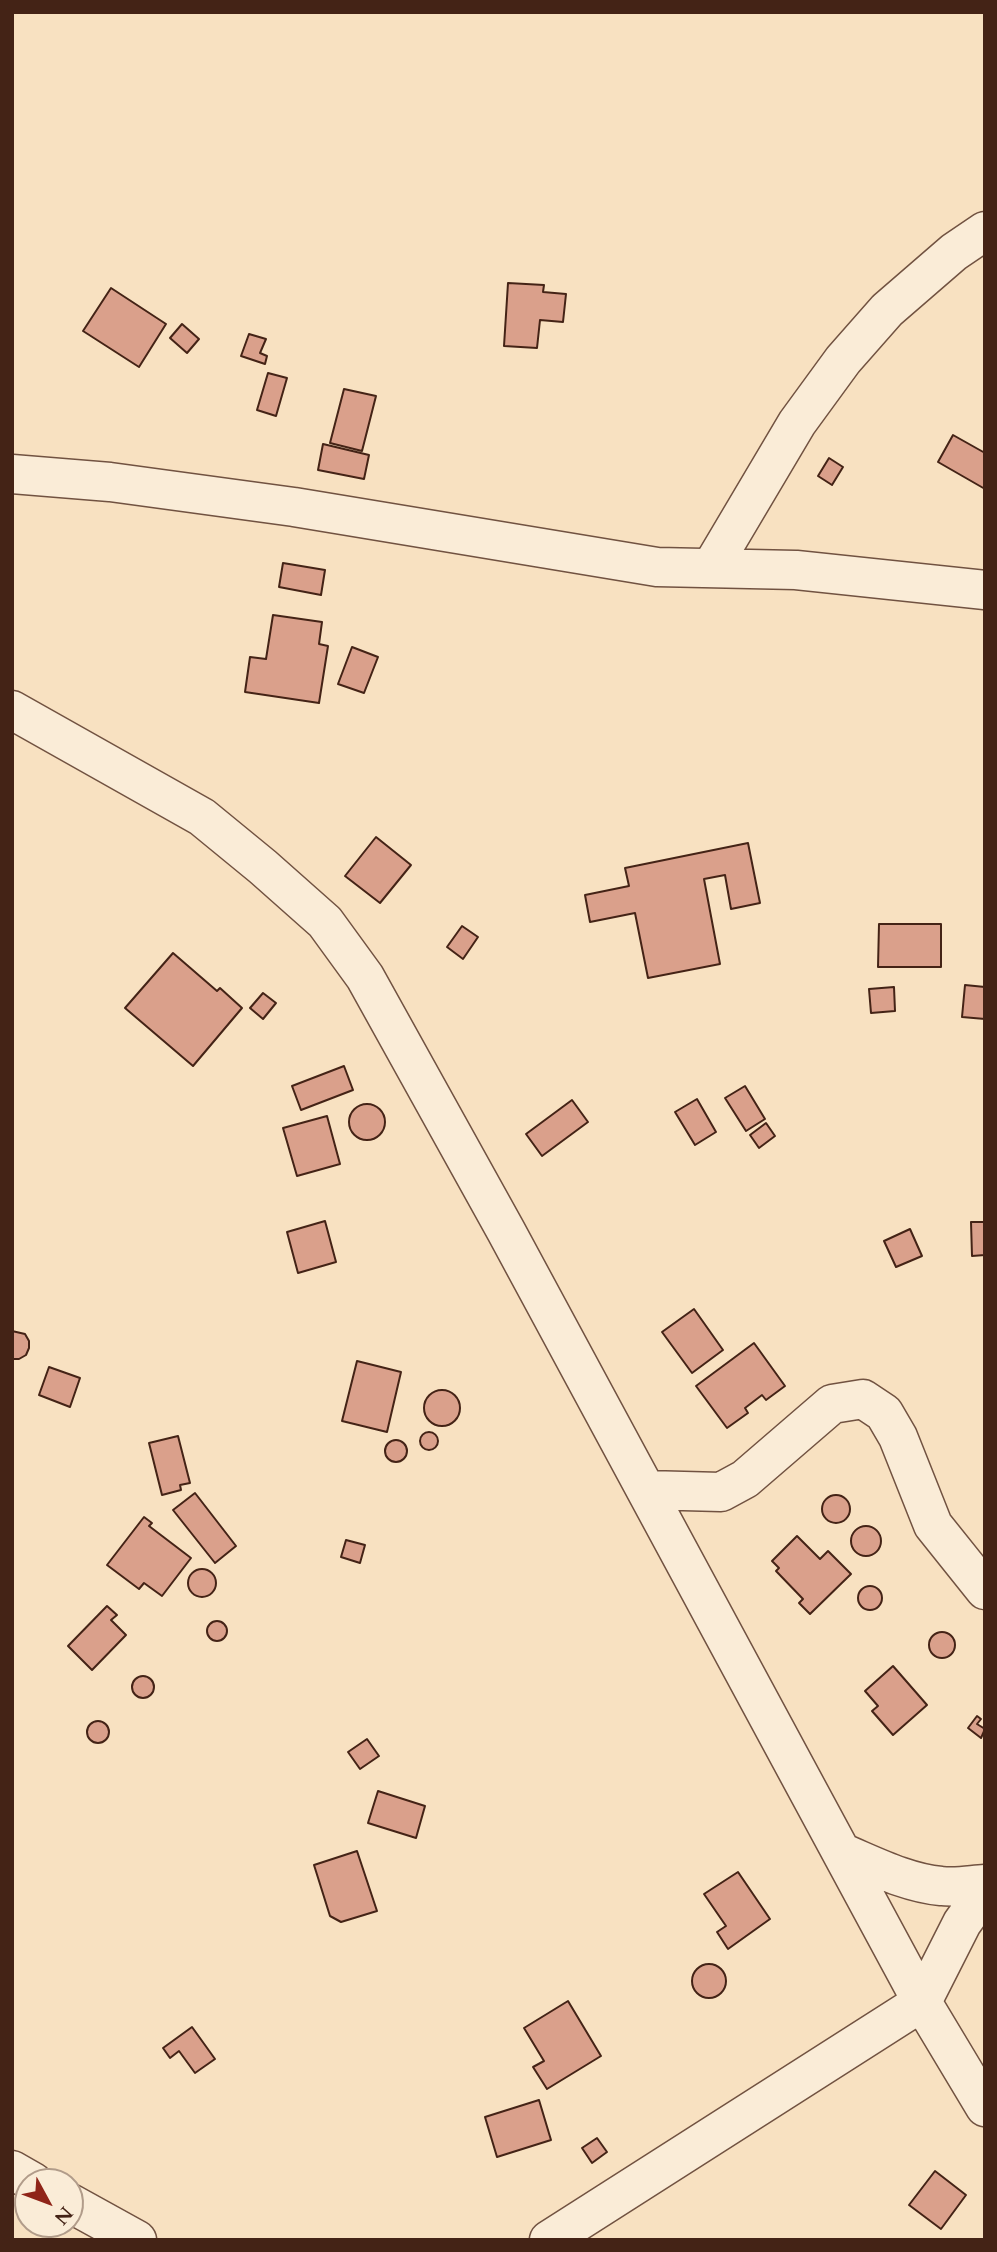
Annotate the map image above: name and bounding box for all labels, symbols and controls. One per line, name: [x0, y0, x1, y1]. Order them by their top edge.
north arrow: [14, 2168, 84, 2238]
text: N: [48, 2201, 79, 2230]

